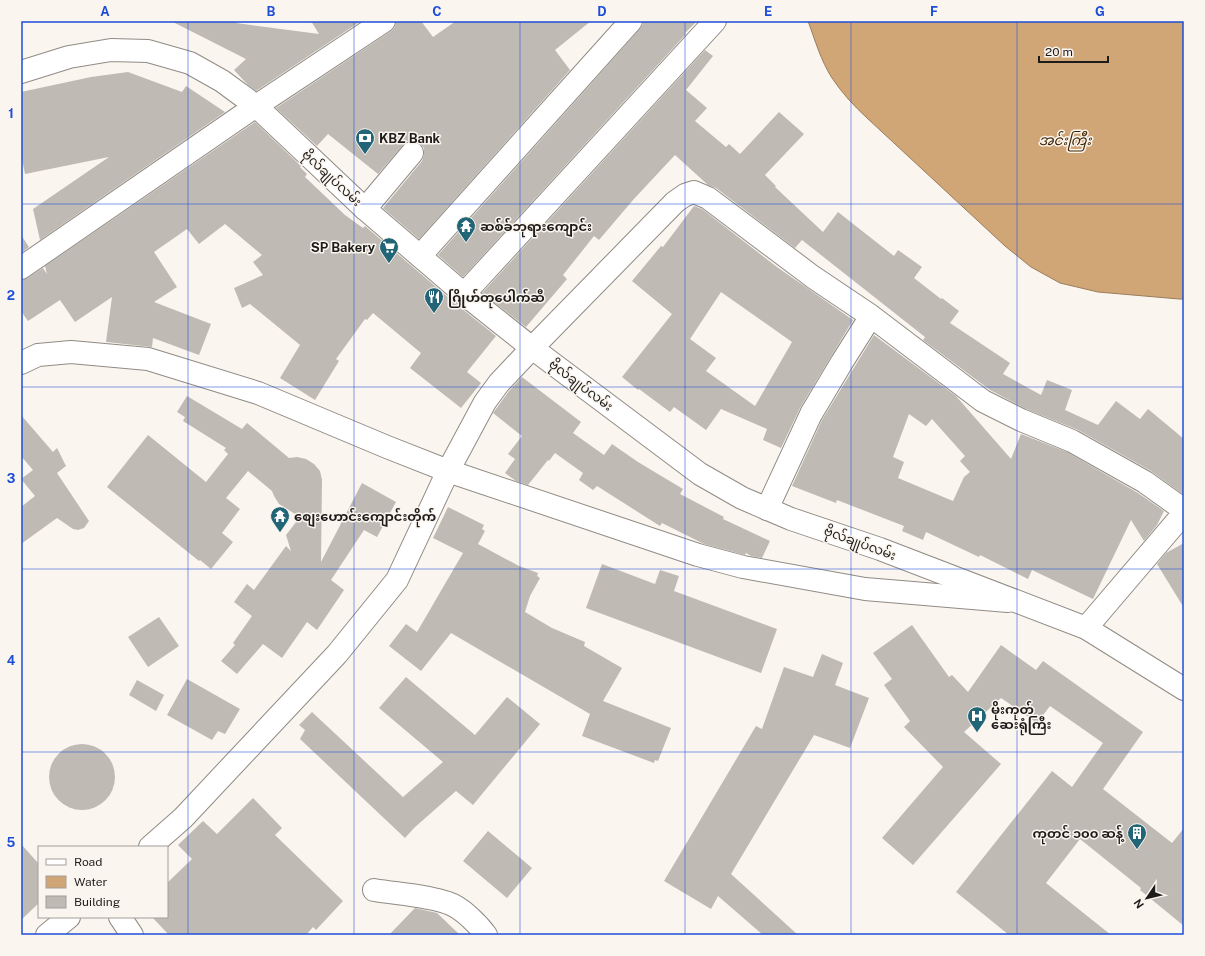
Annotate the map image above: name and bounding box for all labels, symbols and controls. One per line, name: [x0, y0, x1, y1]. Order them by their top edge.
text: A: [100, 4, 110, 19]
text: B: [267, 4, 276, 19]
text: C: [432, 4, 442, 19]
text: D: [597, 4, 607, 19]
text: E: [764, 4, 772, 19]
text: F: [930, 4, 938, 19]
text: G: [1095, 4, 1105, 19]
scale bar: [1039, 38, 1108, 64]
text: 20 m: [1045, 45, 1073, 59]
text: 1: [8, 106, 14, 121]
bank icon: KBZ Bank: [354, 127, 376, 155]
water label: အင်းကြီး: [1039, 130, 1092, 152]
place label: KBZ Bank: [379, 131, 441, 146]
street label: ဗိုလ်‌ချုပ်‌လမ်း: [297, 146, 365, 211]
temple icon: ဆစ်ခ်ဘုရားကျောင်း: [455, 215, 477, 243]
place label: ဆစ်ခ်ဘုရားကျောင်း: [480, 217, 592, 238]
supermarket icon: SP Bakery: [378, 236, 400, 264]
place label: SP Bakery: [311, 240, 376, 255]
restaurant icon: ဂြိုဟ်တုပေါက်ဆီ: [423, 286, 445, 314]
text: 2: [7, 288, 15, 303]
place label: ဂြိုဟ်တုပေါက်ဆီ: [448, 288, 545, 309]
street label: ဗိုလ်‌ချုပ်‌လမ်း: [544, 355, 616, 416]
text: 3: [7, 471, 16, 486]
temple icon: စျေးဟောင်းကျောင်းတိုက်: [269, 505, 291, 533]
place label: စျေးဟောင်းကျောင်းတိုက်: [294, 507, 436, 528]
street label: ဗိုလ်‌ချုပ်‌လမ်း: [821, 522, 898, 566]
text: 4: [7, 653, 16, 668]
place label: မိုးကုတ်‌ ‌ဆေးရုံကြီး: [991, 700, 1051, 736]
hospital icon: မိုးကုတ်‌ ‌ဆေးရုံကြီး: [966, 705, 988, 733]
building icon: ကုတင် ၁၀၀ ဆန့်: [1126, 822, 1148, 850]
place label: ကုတင် ၁၀၀ ဆန့်: [1033, 824, 1125, 845]
text: 5: [7, 835, 16, 850]
legend: [38, 846, 168, 918]
text: Road: [74, 855, 102, 869]
text: Water: [74, 875, 108, 889]
north arrow: [1127, 878, 1167, 918]
text: Building: [74, 895, 120, 909]
text: N: [1131, 897, 1146, 911]

